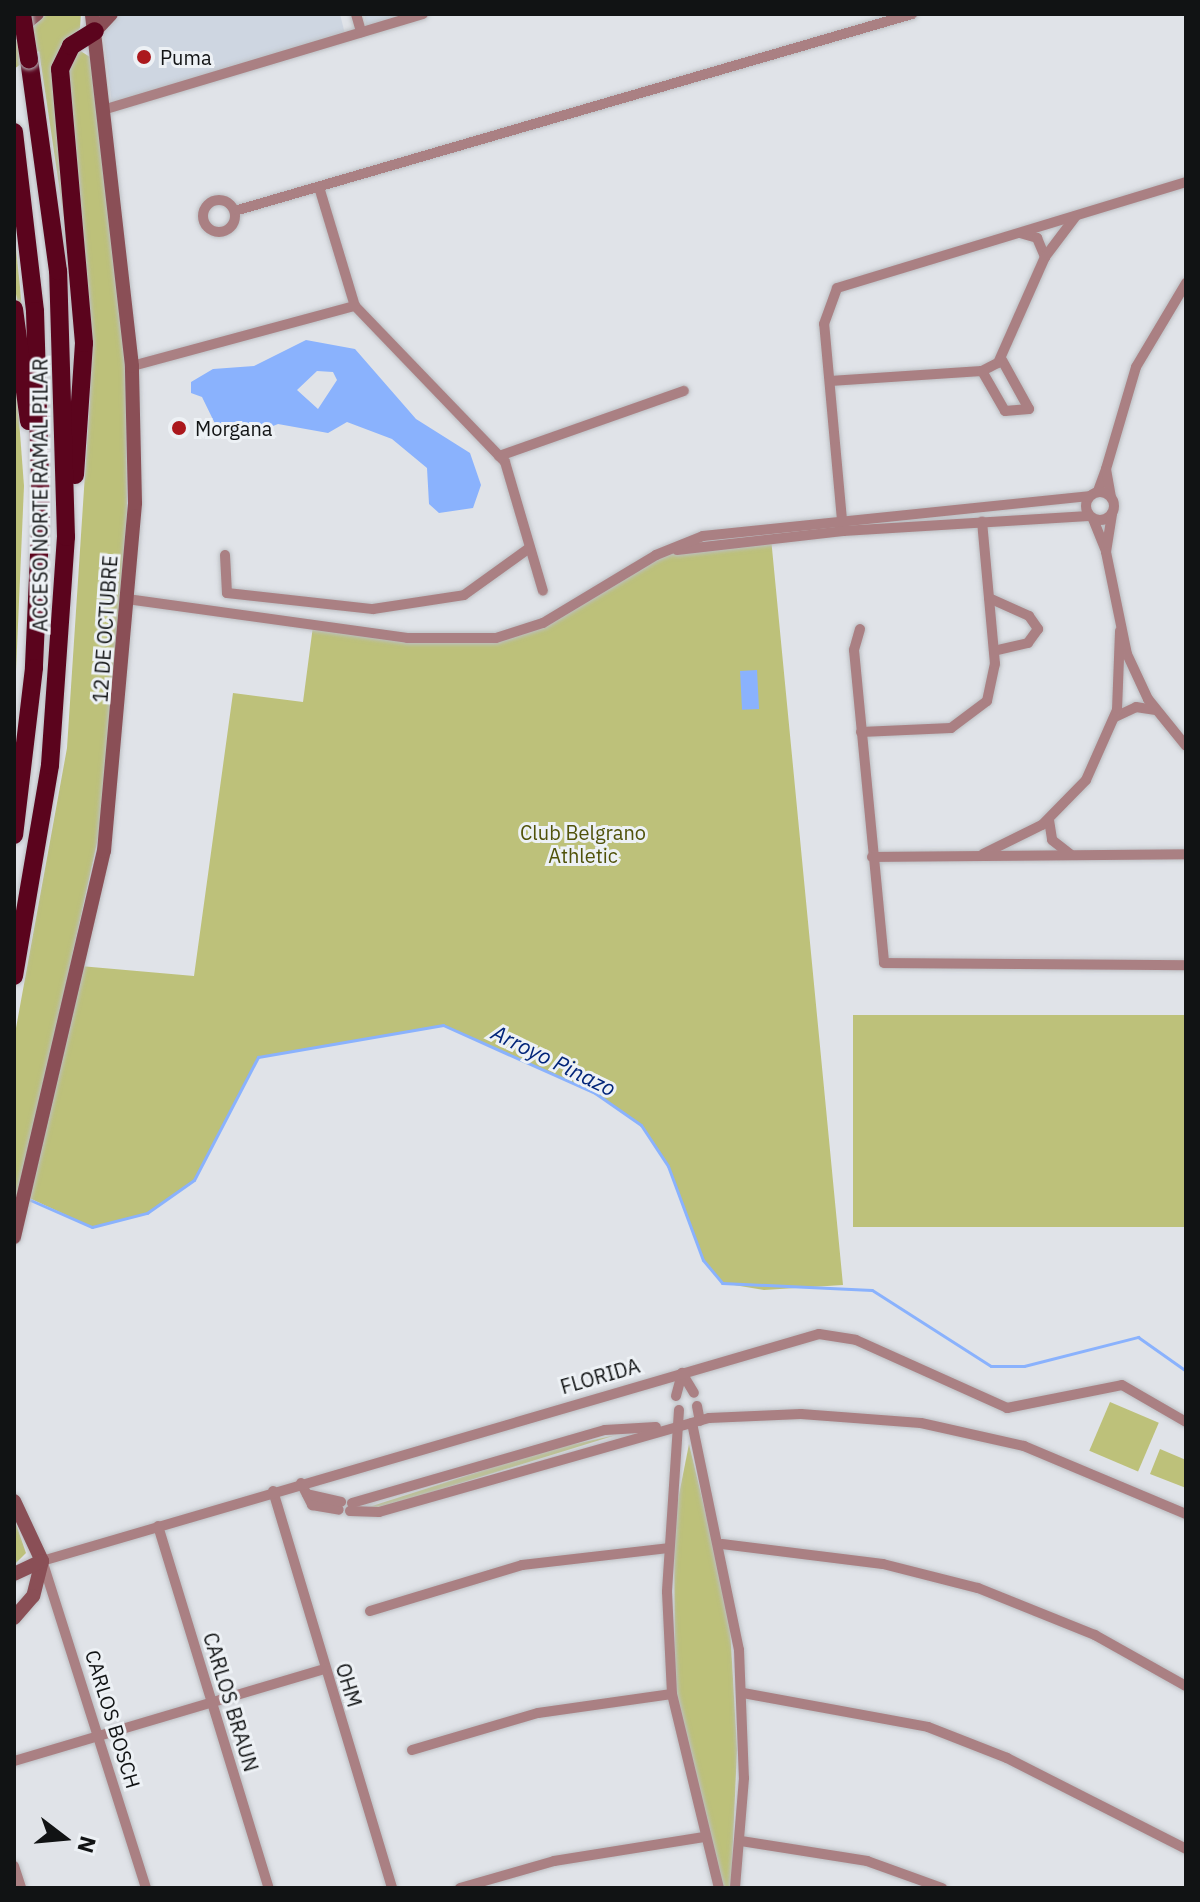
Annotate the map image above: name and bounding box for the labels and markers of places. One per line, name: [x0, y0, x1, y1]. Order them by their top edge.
place label: Puma: [160, 45, 212, 69]
marker: Puma: [135, 48, 153, 66]
place label: Morgana: [195, 416, 273, 440]
marker: Morgana: [170, 419, 188, 437]

